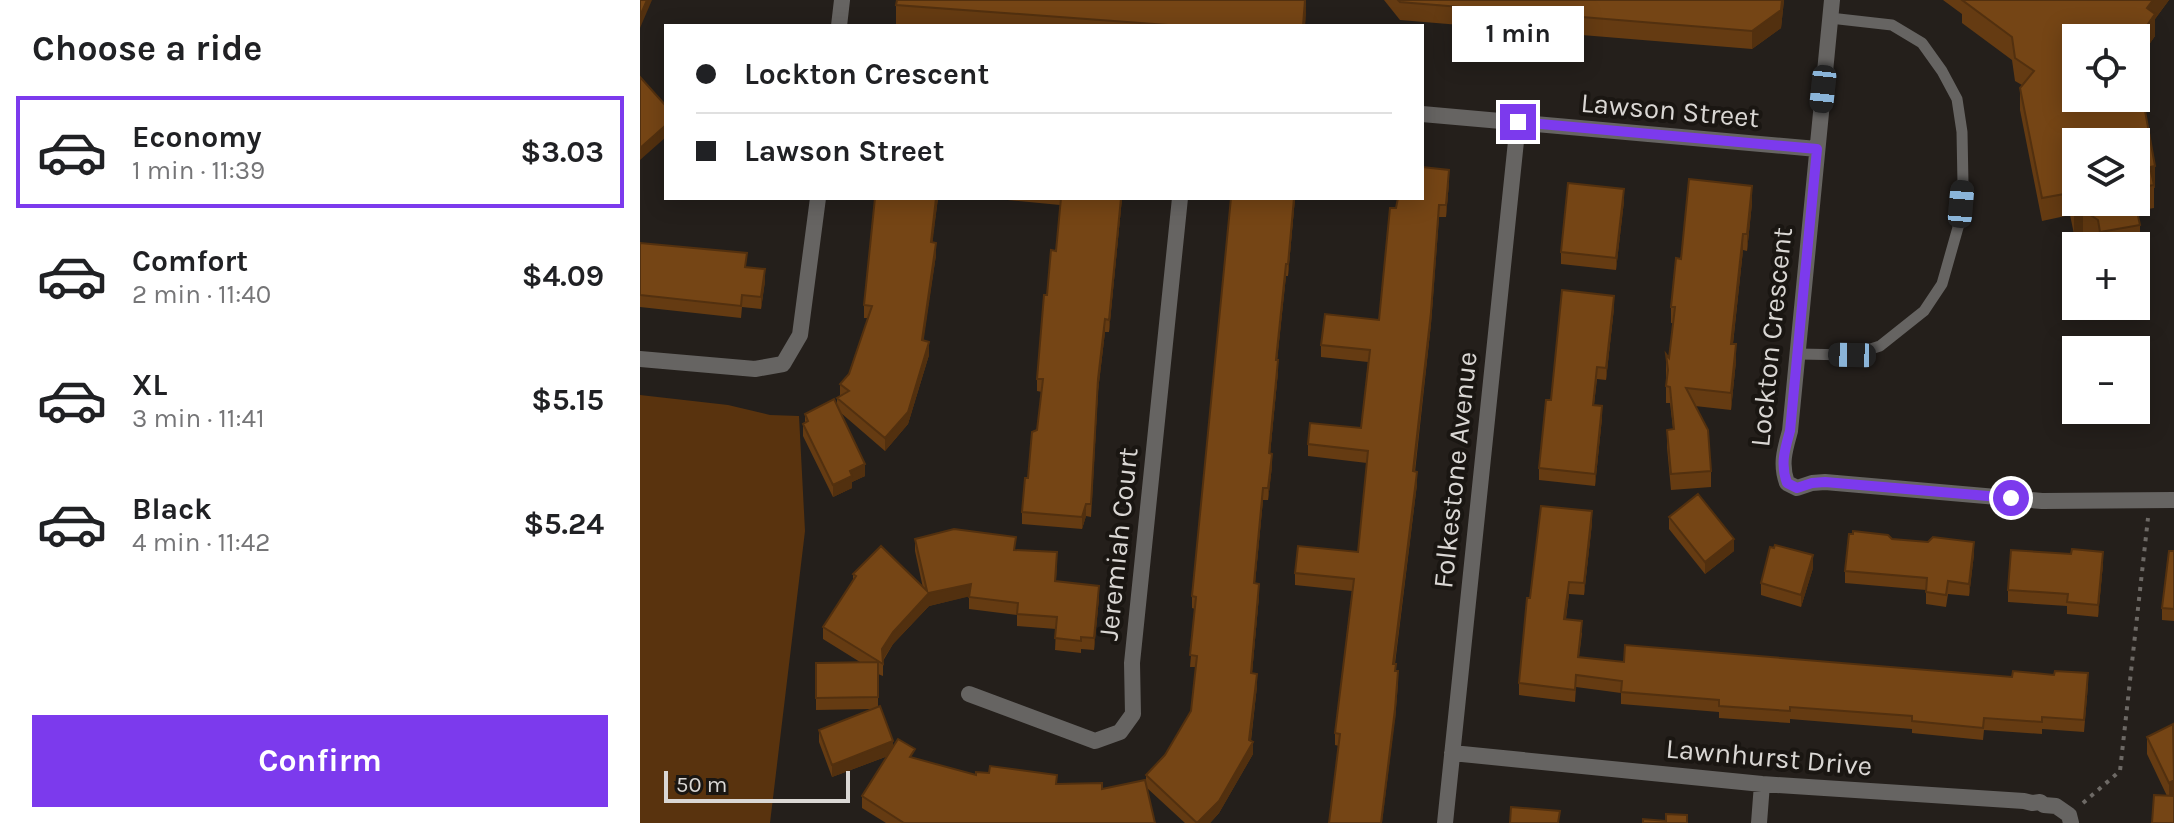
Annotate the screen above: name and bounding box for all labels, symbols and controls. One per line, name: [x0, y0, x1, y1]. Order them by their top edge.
callout: 1 min: [1452, 6, 1584, 62]
text: 1 min: [1485, 18, 1551, 49]
map controls: [2062, 24, 2150, 424]
button: locate: [2062, 24, 2150, 112]
text: Choose a ride: [32, 27, 262, 69]
text: Lockton Crescent: [744, 56, 989, 92]
car: [1809, 64, 1837, 114]
street label: Lawson Street: [1579, 86, 1761, 134]
route end: [1500, 104, 1536, 140]
icon: car: [36, 116, 108, 188]
text: Economy: [132, 119, 262, 155]
button: layers: [2062, 128, 2150, 216]
text: Lawson Street: [744, 133, 945, 169]
text: $3.03: [521, 134, 604, 170]
text: 1 min · 11:39: [132, 155, 265, 186]
car: [1947, 179, 1975, 229]
street label: Lockton Crescent: [1743, 226, 1799, 448]
button: +: [2062, 232, 2150, 320]
icon: car: [36, 240, 108, 312]
text: Comfort: [132, 243, 248, 279]
text: $4.09: [522, 258, 604, 294]
text: 2 min · 11:40: [132, 279, 271, 310]
button: −: [2062, 336, 2150, 424]
car: [1828, 343, 1876, 367]
street label: Folkestone Avenue: [1426, 350, 1484, 590]
icon: car: [36, 364, 108, 436]
text: XL: [132, 367, 167, 403]
text: $5.15: [531, 382, 604, 418]
text: 3 min · 11:41: [132, 403, 265, 434]
street label: Jeremiah Court: [1091, 446, 1145, 642]
route start: [1993, 480, 2029, 516]
icon: car: [36, 488, 108, 560]
text: Black: [132, 491, 212, 527]
text: $5.24: [523, 506, 604, 542]
text: 4 min · 11:42: [132, 527, 270, 558]
button: Confirm: [32, 715, 608, 807]
street label: Lawnhurst Drive: [1664, 732, 1874, 782]
scale bar: [664, 767, 850, 803]
text: 50 m: [676, 772, 727, 798]

